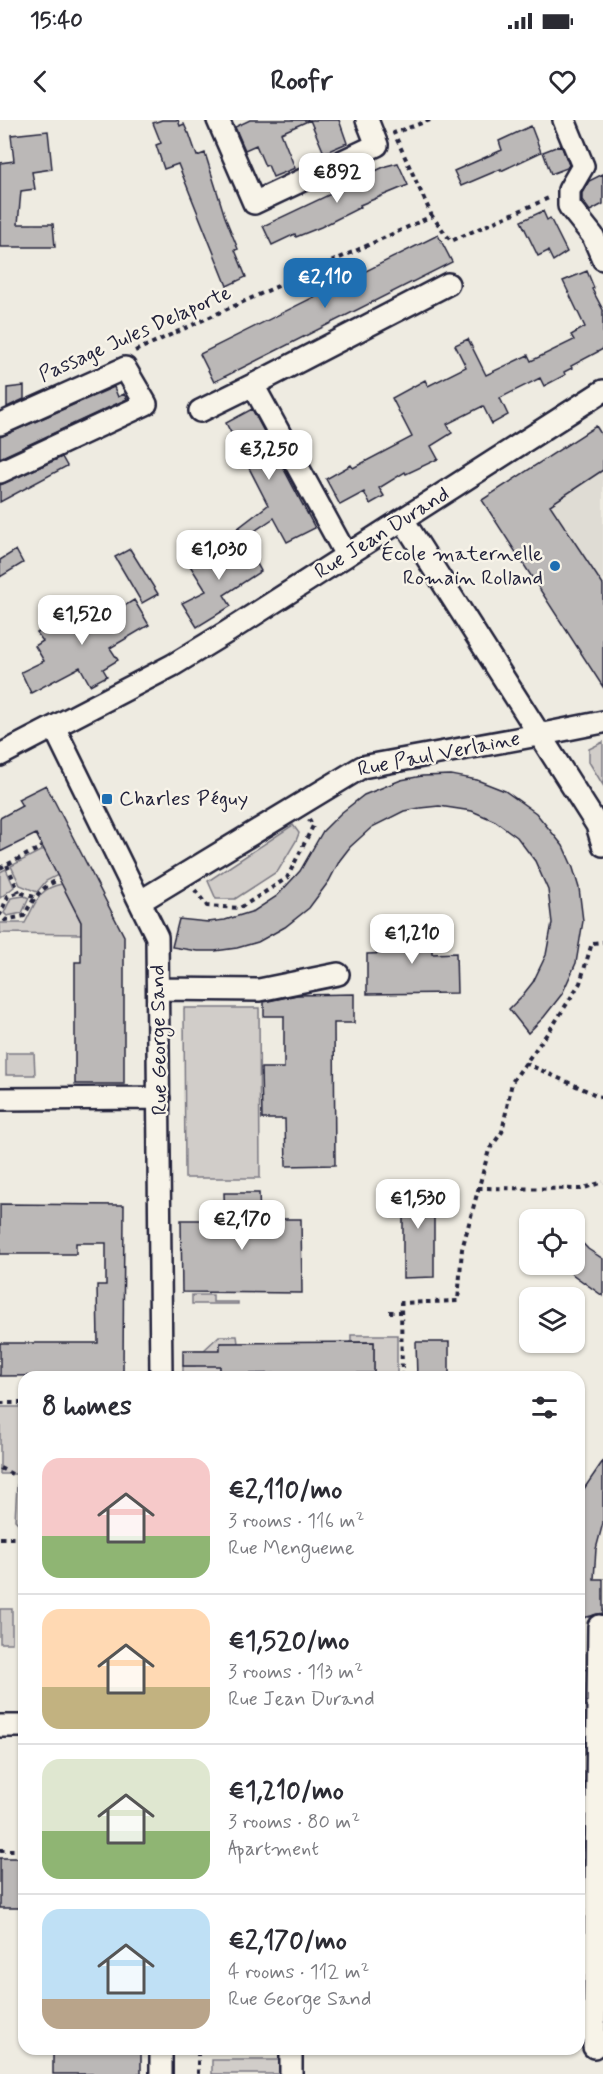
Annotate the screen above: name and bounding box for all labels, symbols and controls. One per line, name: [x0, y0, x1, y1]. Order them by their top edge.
text: 15:40: [30, 7, 83, 35]
text: Roofr: [270, 64, 333, 99]
icon: back: [24, 65, 57, 98]
icon: heart: [546, 65, 579, 98]
pin: €892: [301, 153, 373, 204]
text: €892: [313, 159, 361, 186]
pin: €2,110: [276, 258, 374, 309]
text: €2,110: [298, 264, 352, 291]
street label: Passage Jules Delaporte: [34, 279, 236, 389]
pin: €3,250: [220, 430, 318, 481]
text: €3,250: [239, 436, 299, 463]
street label: Rue Jean Durand: [309, 480, 455, 586]
pin: €1,030: [170, 530, 268, 581]
text: €1,030: [190, 536, 248, 563]
place label: École maternelle Romain Rolland: [381, 540, 543, 592]
marker: École maternelle Romain Rolland: [548, 559, 562, 573]
pin: €1,520: [33, 595, 131, 646]
text: €1,520: [52, 601, 112, 628]
street label: Rue Paul Verlaine: [355, 725, 523, 783]
place label: Charles Péguy: [119, 785, 248, 813]
marker: Charles Péguy: [100, 792, 114, 806]
pin: €1,210: [363, 914, 461, 965]
text: €1,210: [384, 920, 440, 947]
street label: Rue George Sand: [144, 964, 175, 1116]
pin: €1,530: [369, 1179, 467, 1230]
text: €1,530: [390, 1185, 446, 1212]
pin: €2,170: [193, 1200, 291, 1251]
text: €2,170: [213, 1206, 271, 1233]
map controls: [519, 1209, 585, 1353]
button: locate: [519, 1209, 585, 1275]
button: layers: [519, 1287, 585, 1353]
text: 8 homes: [42, 1390, 132, 1424]
icon: filters: [528, 1391, 561, 1424]
text: €2,110/mo: [228, 1474, 342, 1508]
icon: home: [90, 1482, 162, 1554]
text: 3 rooms · 116 m²: [228, 1508, 364, 1535]
text: Rue Mengueme: [228, 1535, 354, 1562]
text: €1,520/mo: [228, 1625, 349, 1659]
icon: home: [90, 1633, 162, 1705]
text: 3 rooms · 113 m²: [228, 1659, 363, 1686]
text: Rue Jean Durand: [228, 1686, 375, 1713]
text: €1,210/mo: [228, 1775, 344, 1809]
icon: home: [90, 1783, 162, 1855]
text: 3 rooms · 80 m²: [228, 1809, 360, 1836]
text: Apartment: [228, 1836, 319, 1863]
text: €2,170/mo: [228, 1925, 347, 1959]
icon: home: [90, 1933, 162, 2005]
text: 4 rooms · 112 m²: [228, 1959, 369, 1986]
text: Rue George Sand: [228, 1986, 372, 2013]

